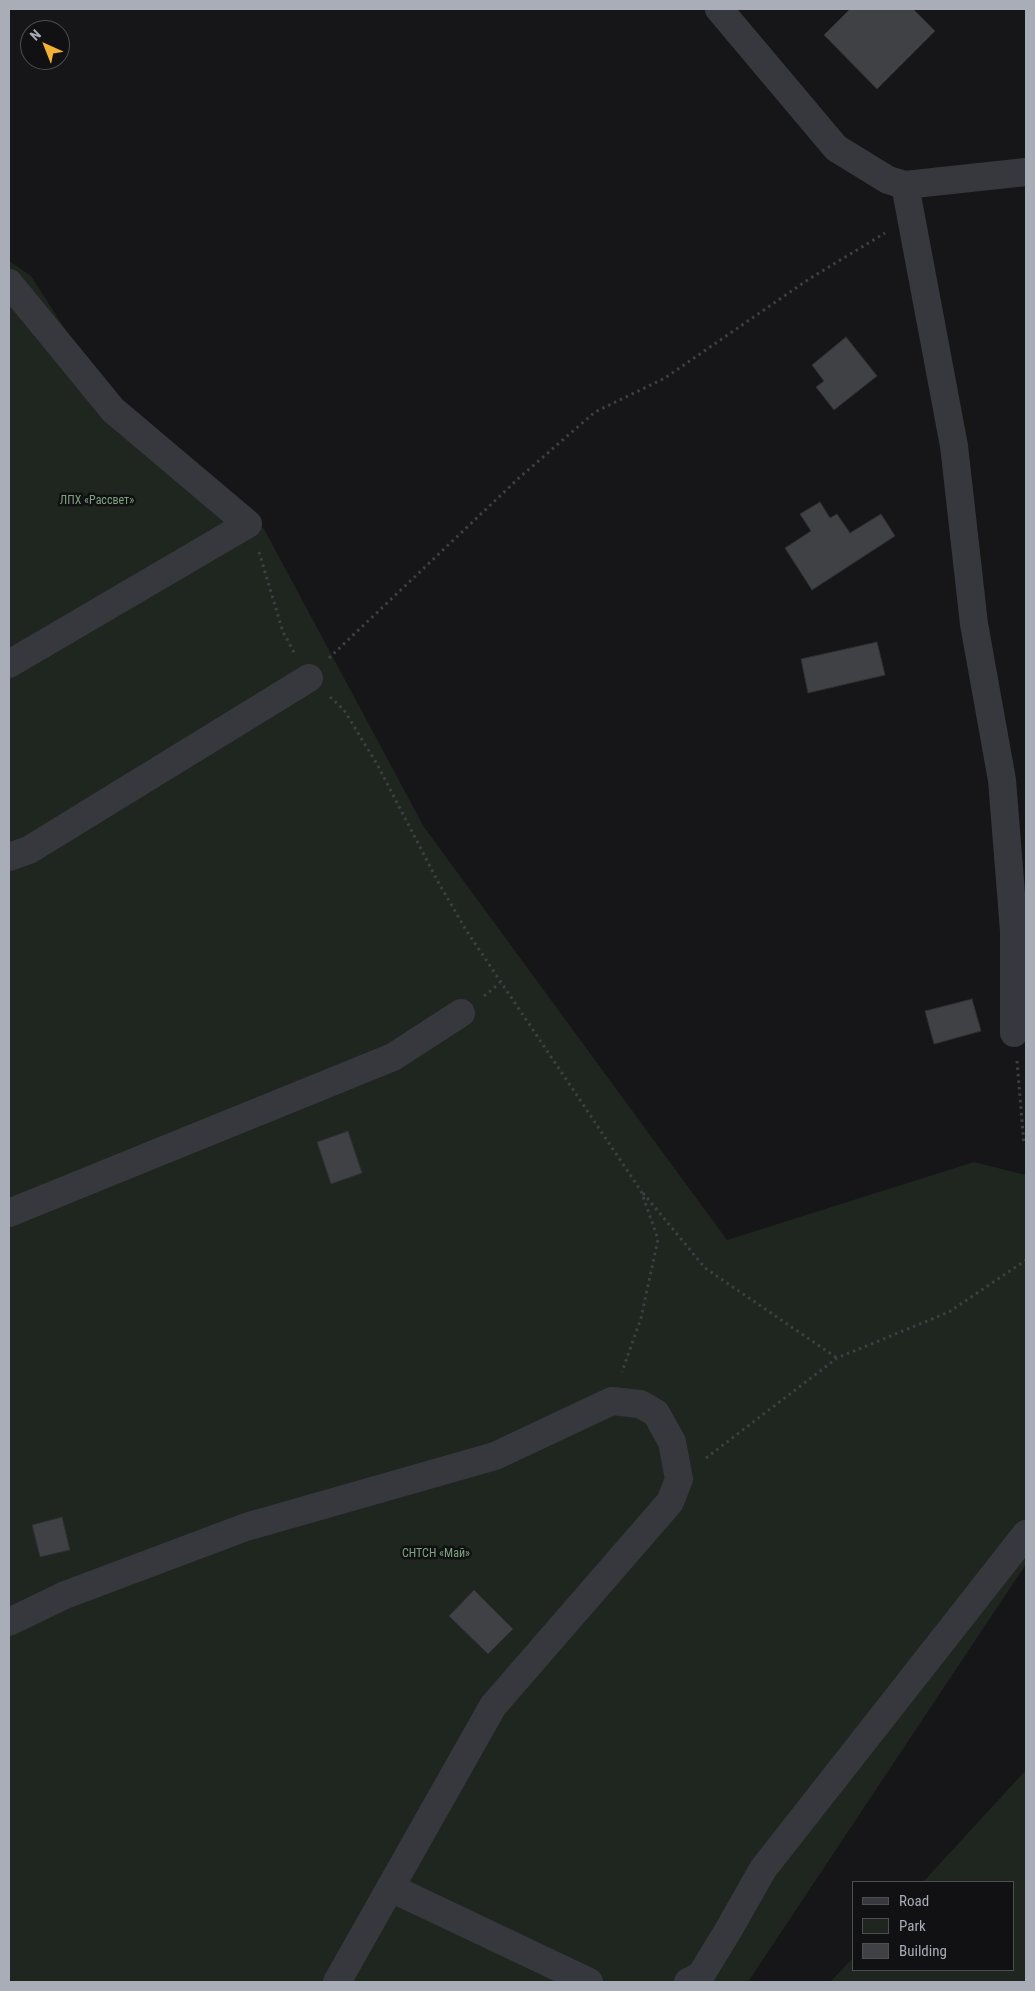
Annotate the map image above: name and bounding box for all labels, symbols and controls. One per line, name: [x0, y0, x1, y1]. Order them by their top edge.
north arrow: [20, 20, 70, 70]
text: N: [27, 26, 44, 44]
park label: ЛПХ «Рассвет»: [60, 494, 134, 508]
park label: СНТСН «Май»: [402, 1547, 470, 1561]
legend: [852, 1881, 1015, 1971]
text: Road: [899, 1892, 929, 1910]
text: Park: [899, 1917, 926, 1935]
text: Building: [899, 1942, 947, 1960]

